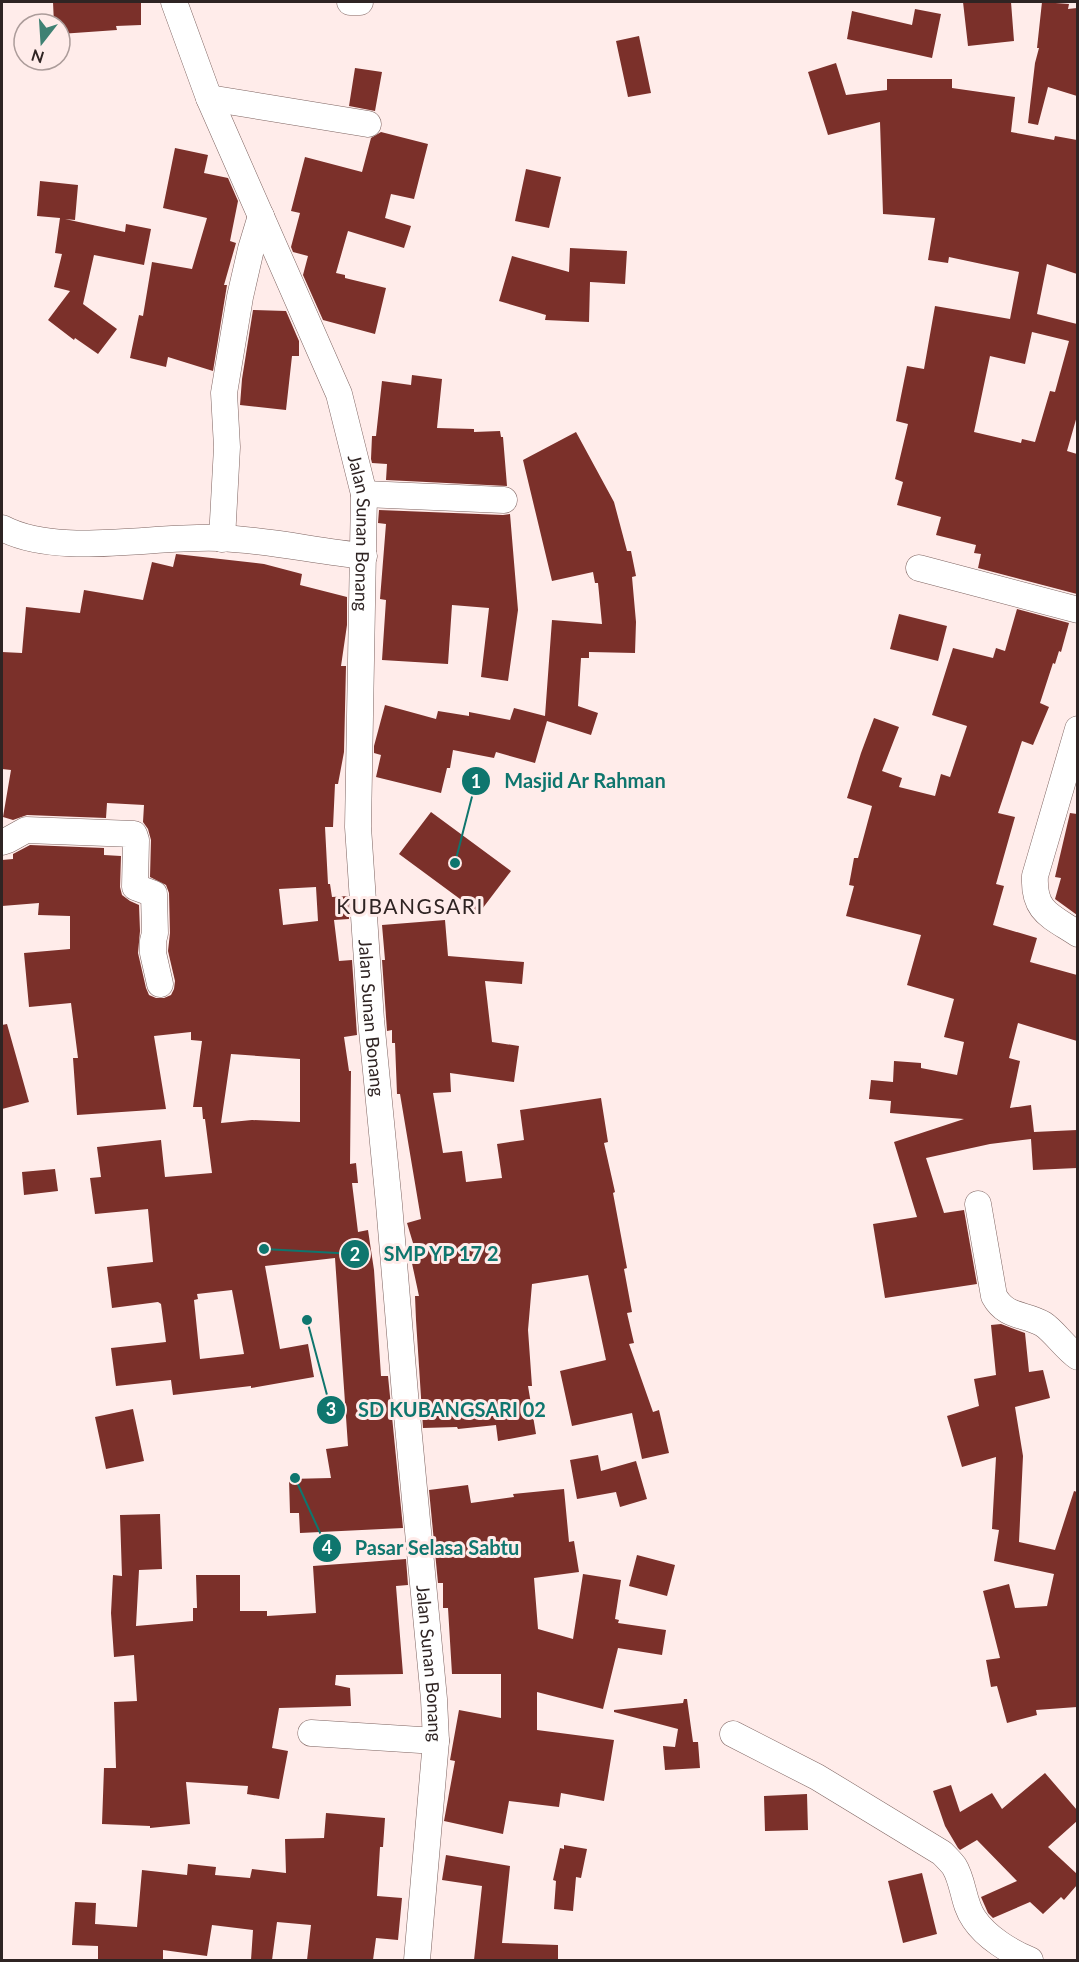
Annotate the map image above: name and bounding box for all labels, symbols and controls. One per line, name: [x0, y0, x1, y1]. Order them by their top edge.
north arrow: [12, 12, 72, 72]
text: N: [29, 46, 46, 68]
street label: Jalan Sunan Bonang: [344, 452, 375, 611]
callout: Masjid Ar Rahman: [461, 762, 678, 800]
text: Masjid Ar Rahman: [504, 768, 666, 792]
text: 1: [471, 770, 481, 792]
district label: KUBANGSARI: [336, 893, 484, 918]
street label: Jalan Sunan Bonang: [355, 939, 389, 1097]
callout: SMP YP 17 2: [340, 1235, 511, 1273]
text: SMP YP 17 2: [383, 1241, 499, 1265]
text: 2: [350, 1243, 360, 1265]
callout: SD KUBANGSARI 02: [316, 1391, 558, 1429]
text: SD KUBANGSARI 02: [358, 1397, 546, 1421]
text: 3: [326, 1398, 336, 1420]
callout: Pasar Selasa Sabtu: [312, 1529, 531, 1567]
text: Pasar Selasa Sabtu: [355, 1535, 519, 1559]
text: 4: [322, 1536, 332, 1558]
street label: Jalan Sunan Bonang: [412, 1584, 447, 1742]

